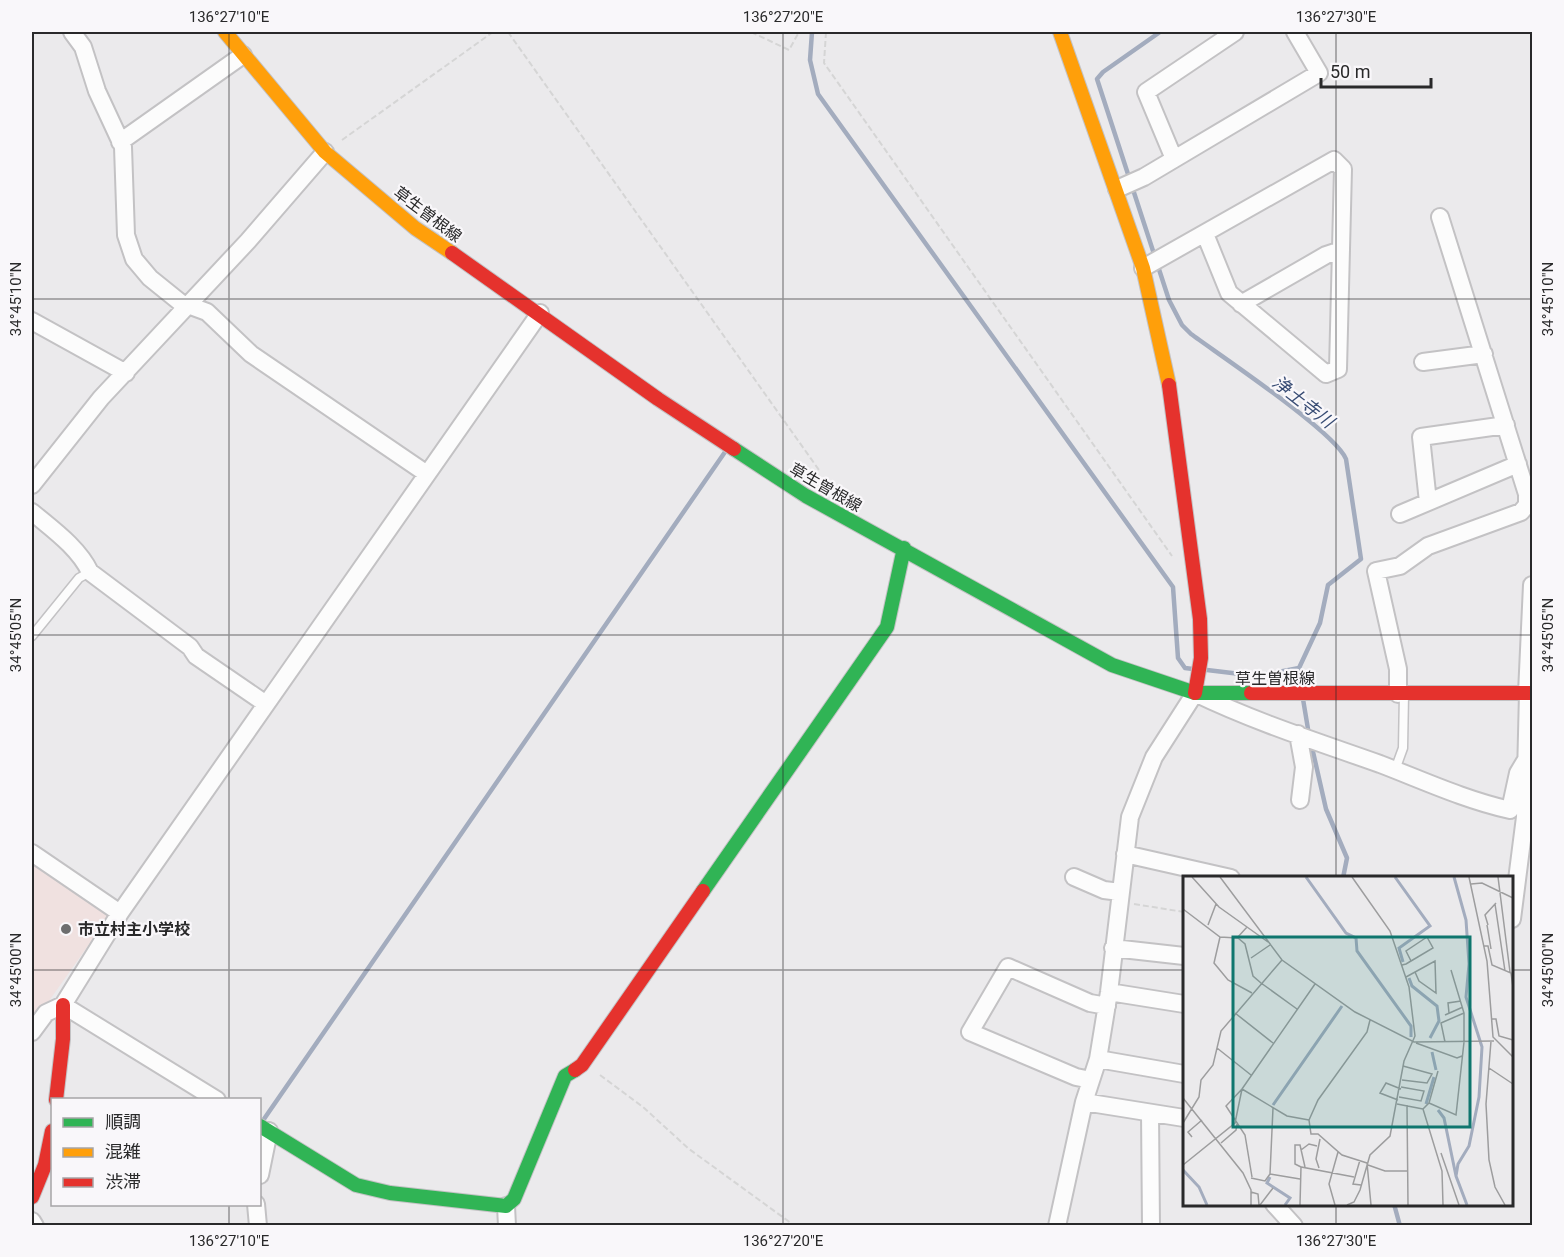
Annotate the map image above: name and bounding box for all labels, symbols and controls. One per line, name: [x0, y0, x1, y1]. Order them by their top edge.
text: 136°27'10"E: [189, 8, 270, 26]
text: 136°27'20"E: [743, 8, 824, 26]
text: 136°27'30"E: [1296, 8, 1377, 26]
scale bar: [1321, 51, 1430, 89]
text: 50 m: [1330, 61, 1370, 82]
street label: 草生曽根線: [390, 183, 465, 246]
text: 34°45'10"N: [7, 262, 25, 336]
text: 34°45'10"N: [1539, 262, 1557, 336]
water label: 浄土寺川: [1268, 371, 1340, 433]
street label: 草生曽根線: [786, 459, 865, 516]
text: 34°45'05"N: [7, 598, 25, 672]
text: 34°45'05"N: [1539, 598, 1557, 672]
street label: 草生曽根線: [1235, 669, 1315, 688]
inset map: [1183, 876, 1513, 1206]
place label: 市立村主小学校: [78, 920, 190, 939]
marker: 市立村主小学校: [59, 922, 73, 936]
text: 34°45'00"N: [7, 933, 25, 1007]
text: 34°45'00"N: [1539, 933, 1557, 1007]
legend: [51, 1098, 261, 1206]
text: 順調: [105, 1111, 141, 1132]
text: 混雑: [105, 1141, 141, 1162]
text: 渋滞: [105, 1171, 141, 1192]
text: 136°27'10"E: [189, 1232, 270, 1250]
text: 136°27'20"E: [743, 1232, 824, 1250]
text: 136°27'30"E: [1296, 1232, 1377, 1250]

